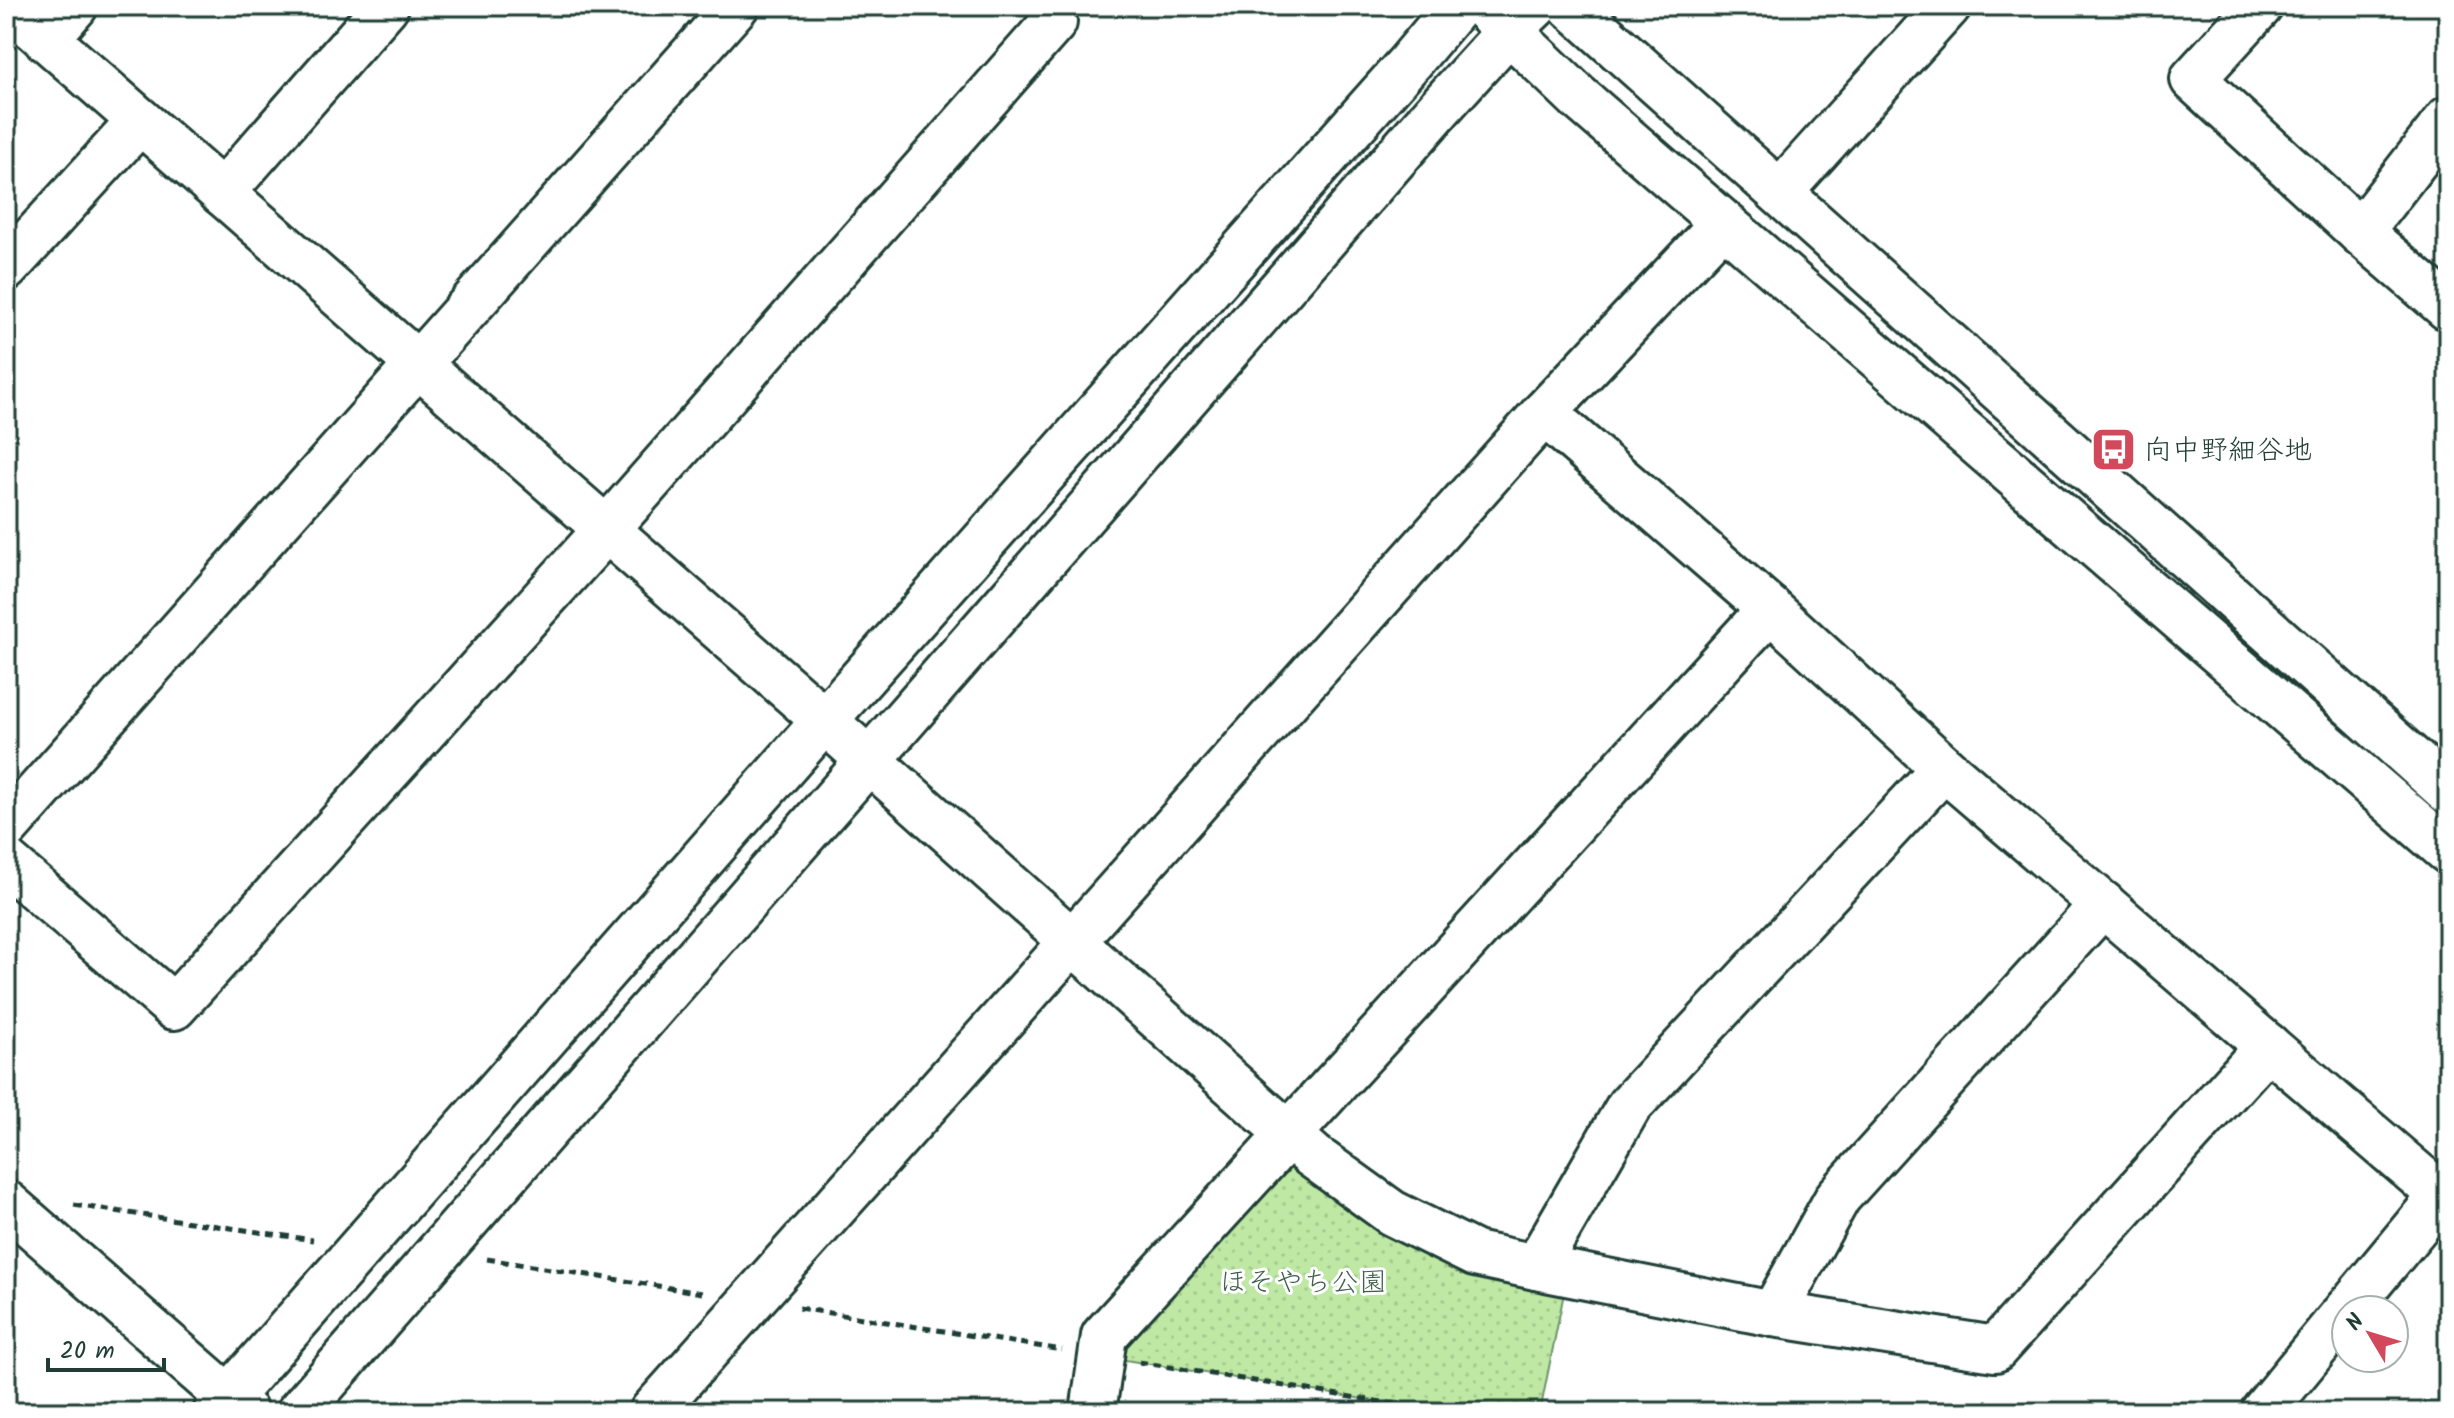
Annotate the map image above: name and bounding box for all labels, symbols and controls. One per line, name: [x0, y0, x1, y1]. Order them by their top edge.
bus stop icon: 向中野細谷地: [2089, 425, 2137, 473]
place label: 向中野細谷地: [2144, 429, 2312, 474]
park label: ほそやち公園: [1219, 1261, 1387, 1306]
north arrow: [2330, 1294, 2410, 1374]
text: N: [2338, 1307, 2374, 1339]
scale bar: [48, 1322, 164, 1372]
text: 20 m: [60, 1332, 115, 1371]

